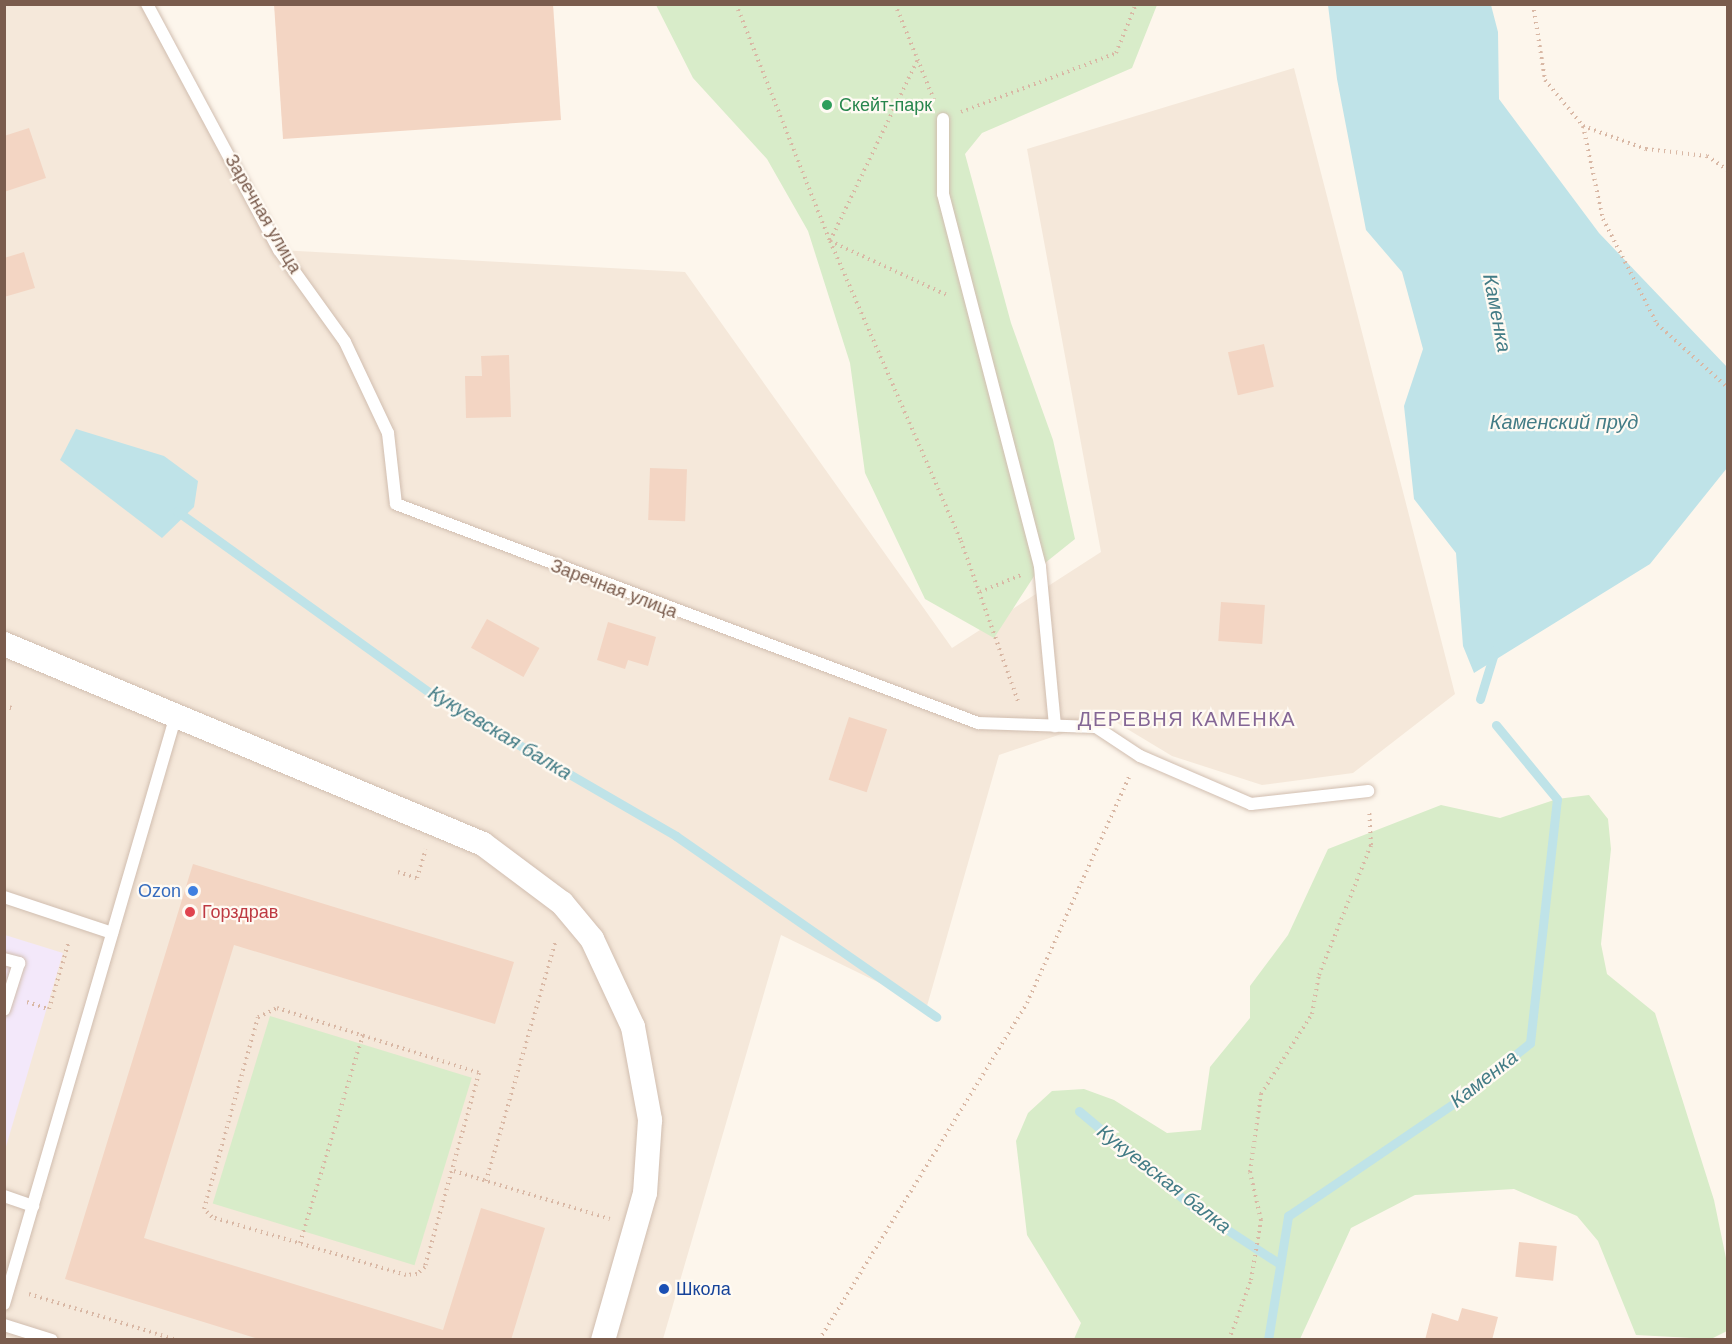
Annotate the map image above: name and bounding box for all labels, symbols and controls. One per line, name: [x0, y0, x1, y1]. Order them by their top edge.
place label: Скейт-парк: [839, 94, 932, 116]
marker: Скейт-парк: [820, 98, 834, 112]
street label: Заречная улица: [220, 151, 306, 277]
water label: Каменка: [1478, 272, 1516, 354]
water label: Каменский пруд: [1490, 410, 1638, 434]
street label: Заречная улица: [548, 555, 680, 623]
water label: Кукуевская балка: [424, 681, 576, 785]
district label: ДЕРЕВНЯ КАМЕНКА: [1078, 707, 1296, 731]
place label: Ozon: [138, 880, 181, 902]
marker: Ozon: [186, 884, 200, 898]
place label: Горздрав: [202, 901, 278, 923]
marker: Горздрав: [183, 905, 197, 919]
water label: Каменка: [1445, 1045, 1523, 1113]
water label: Кукуевская балка: [1092, 1119, 1236, 1239]
place label: Школа: [676, 1278, 731, 1300]
marker: Школа: [657, 1282, 671, 1296]

